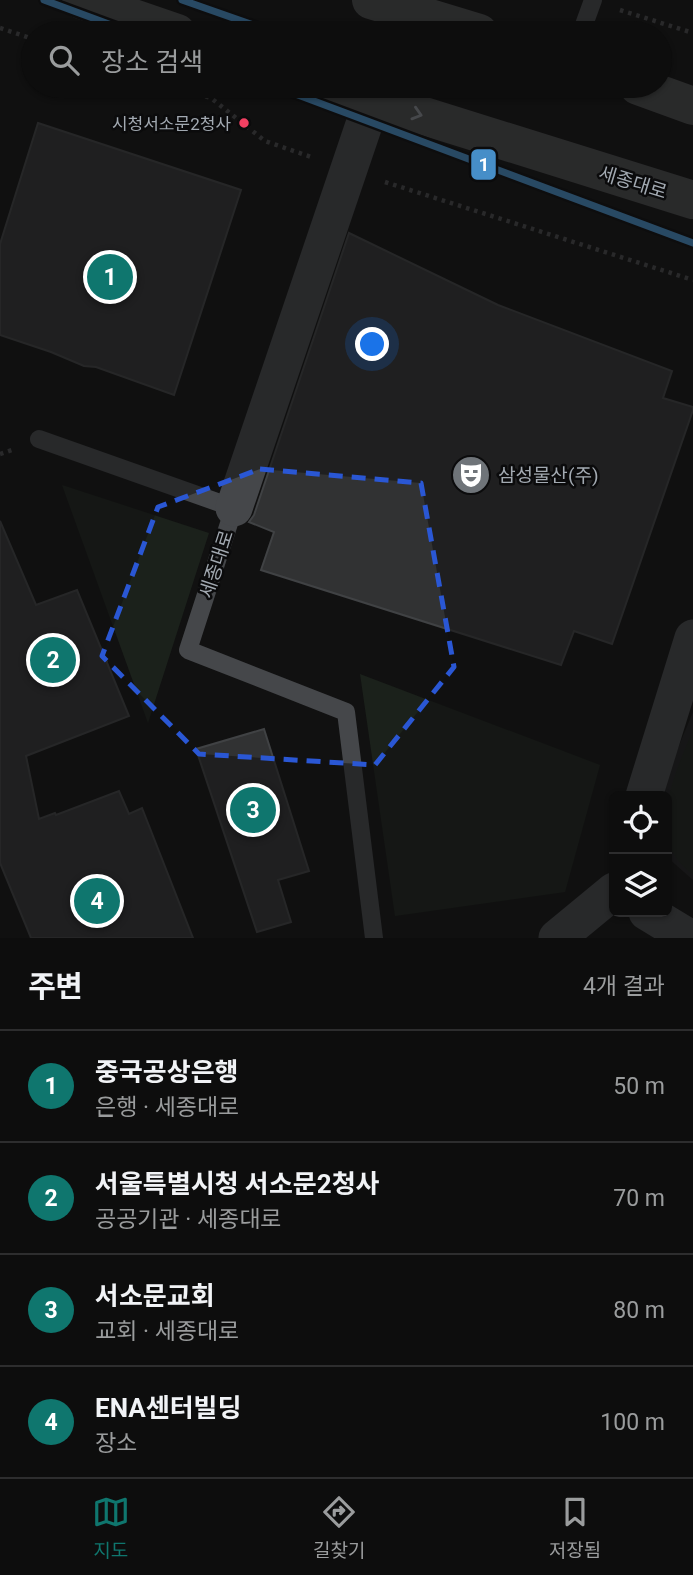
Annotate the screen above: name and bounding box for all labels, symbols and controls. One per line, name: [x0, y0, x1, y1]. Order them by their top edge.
search box: [21, 21, 672, 98]
icon: search: [45, 41, 83, 79]
text: 장소 검색: [101, 47, 203, 77]
one-way arrow: [410, 106, 422, 121]
place label: 시청서소문2청사: [112, 114, 231, 134]
marker: 시청서소문2청사: [237, 116, 251, 130]
line badge: 1: [470, 148, 497, 181]
text: 1: [479, 153, 489, 176]
street label: 세종대로: [596, 161, 670, 204]
pin: 1: [87, 251, 133, 303]
your location: [355, 327, 389, 361]
theatre icon: 삼성물산(주): [450, 454, 492, 496]
place label: 삼성물산(주): [498, 464, 599, 487]
street label: 세종대로: [195, 527, 238, 601]
pin: 2: [30, 634, 76, 686]
pin: 3: [230, 784, 276, 836]
map controls: [609, 791, 672, 917]
button: locate: [609, 791, 672, 854]
button: layers: [609, 854, 672, 917]
pin: 4: [74, 875, 120, 927]
text: 주변: [28, 969, 83, 1004]
text: 4개 결과: [583, 973, 665, 1000]
text: 중국공상은행: [95, 1057, 239, 1087]
text: 1: [44, 1073, 58, 1100]
text: 50 m: [613, 1073, 665, 1100]
text: 은행 · 세종대로: [95, 1094, 239, 1121]
text: 서울특별시청 서소문2청사: [95, 1169, 380, 1199]
text: 2: [44, 1185, 58, 1212]
text: 70 m: [613, 1185, 665, 1212]
text: 공공기관 · 세종대로: [95, 1206, 282, 1233]
text: 서소문교회: [95, 1281, 215, 1311]
text: 3: [44, 1297, 58, 1324]
text: 80 m: [613, 1297, 665, 1324]
text: 교회 · 세종대로: [95, 1318, 239, 1345]
text: ENA센터빌딩: [95, 1393, 241, 1423]
text: 4: [44, 1409, 58, 1436]
text: 100 m: [600, 1409, 665, 1436]
text: 장소: [95, 1430, 137, 1457]
tab: 지도: [92, 1493, 130, 1562]
tab: 길찾기: [313, 1493, 365, 1562]
tab: 저장됨: [549, 1493, 601, 1562]

